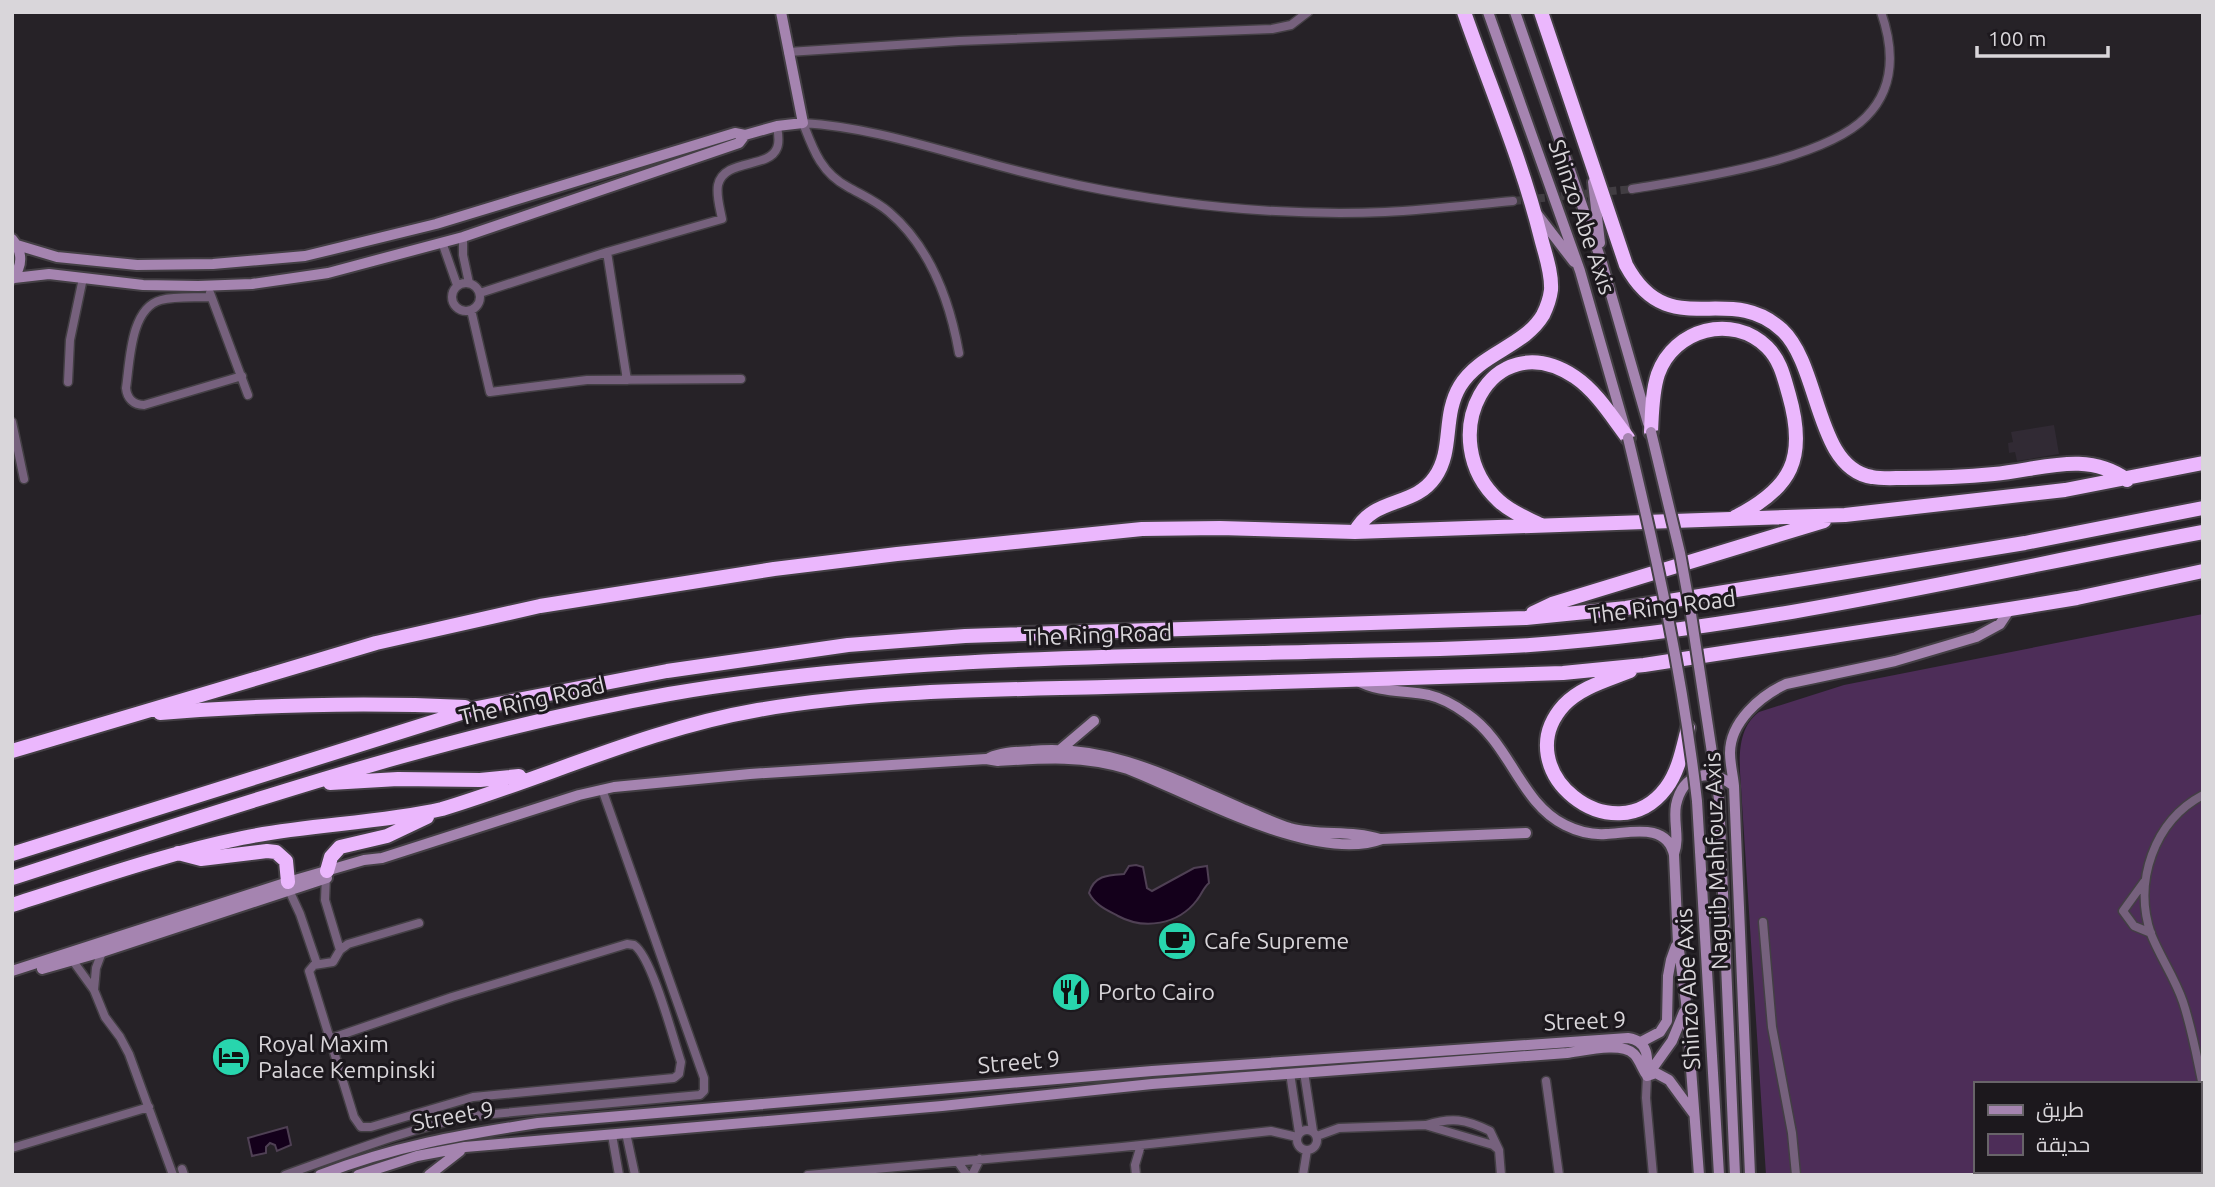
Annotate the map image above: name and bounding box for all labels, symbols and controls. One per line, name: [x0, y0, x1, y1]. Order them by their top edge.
scale bar: [1977, 14, 2108, 58]
text: 100 m: [1988, 26, 2046, 50]
street label: Shinzo Abe Axis: [1544, 136, 1621, 298]
street label: The Ring Road: [1587, 585, 1737, 628]
street label: The Ring Road: [1023, 619, 1173, 650]
street label: The Ring Road: [457, 672, 607, 729]
street label: Naguib Mahfouz Axis: [1699, 752, 1732, 970]
street label: Shinzo Abe Axis: [1671, 907, 1704, 1071]
cafe icon: Cafe Supreme: [1156, 920, 1198, 962]
place label: Cafe Supreme: [1204, 928, 1349, 953]
restaurant icon: Porto Cairo: [1050, 971, 1092, 1013]
place label: Porto Cairo: [1098, 979, 1215, 1004]
street label: Street 9: [1543, 1007, 1627, 1034]
place label: Royal Maxim Palace Kempinski: [258, 1031, 435, 1082]
hotel icon: Royal Maxim Palace Kempinski: [210, 1036, 252, 1078]
street label: Street 9: [977, 1045, 1061, 1078]
legend: [1974, 1082, 2201, 1173]
street label: Street 9: [410, 1096, 496, 1135]
text: طريق: [2036, 1097, 2084, 1123]
text: حديقة: [2036, 1132, 2090, 1156]

